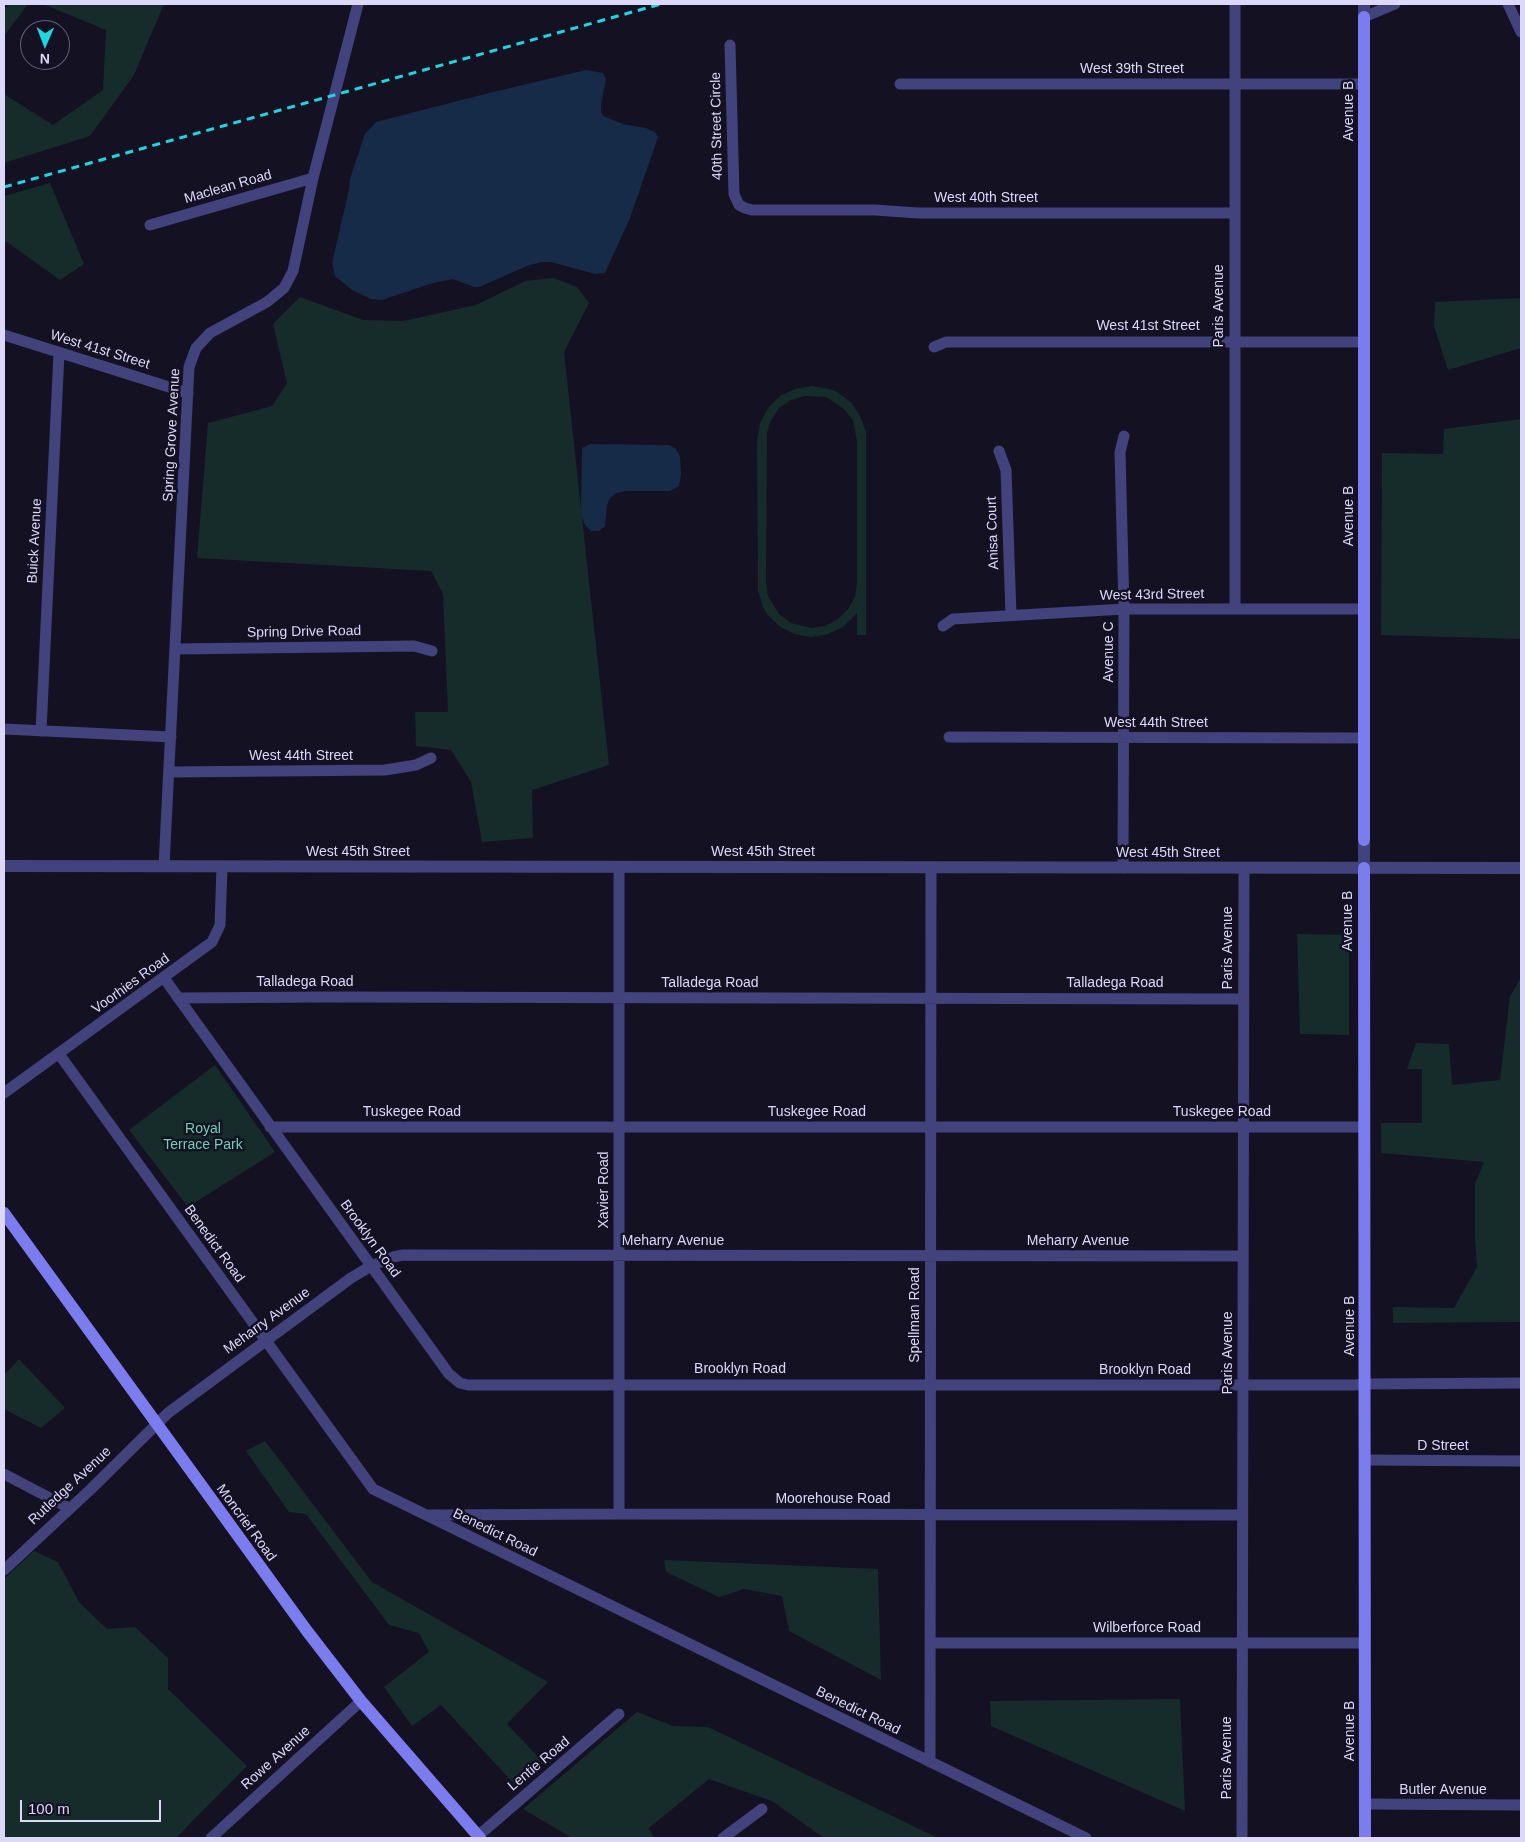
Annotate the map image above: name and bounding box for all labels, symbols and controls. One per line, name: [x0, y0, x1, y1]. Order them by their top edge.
north arrow: [20, 20, 70, 70]
text: N: [40, 51, 50, 67]
street label: West 39th Street: [1080, 61, 1184, 77]
street label: 40th Street Circle: [708, 72, 726, 180]
street label: Avenue B: [1341, 81, 1357, 141]
street label: Maclean Road: [182, 166, 274, 208]
street label: West 40th Street: [934, 190, 1038, 206]
street label: Paris Avenue: [1211, 264, 1227, 348]
street label: West 41st Street: [1096, 318, 1200, 334]
street label: West 41st Street: [48, 327, 152, 373]
street label: Spring Grove Avenue: [160, 368, 184, 502]
street label: Avenue B: [1341, 486, 1357, 546]
street label: Anisa Court: [983, 496, 1003, 570]
street label: Buick Avenue: [24, 498, 46, 584]
street label: West 43rd Street: [1099, 586, 1205, 604]
street label: Avenue C: [1101, 621, 1117, 683]
street label: Spring Drive Road: [247, 623, 361, 641]
street label: West 44th Street: [1104, 715, 1208, 731]
street label: West 44th Street: [249, 748, 353, 764]
street label: West 45th Street: [306, 844, 410, 860]
street label: West 45th Street: [711, 844, 815, 860]
street label: West 45th Street: [1116, 845, 1220, 861]
street label: Avenue B: [1340, 891, 1356, 951]
street label: Paris Avenue: [1220, 906, 1236, 990]
street label: Voorhies Road: [89, 950, 173, 1018]
street label: Talladega Road: [256, 974, 354, 990]
street label: Talladega Road: [661, 975, 759, 991]
street label: Talladega Road: [1066, 975, 1164, 991]
street label: Tuskegee Road: [363, 1104, 461, 1120]
street label: Tuskegee Road: [768, 1104, 866, 1120]
street label: Tuskegee Road: [1173, 1104, 1271, 1120]
park label: Royal Terrace Park: [163, 1121, 243, 1154]
street label: Xavier Road: [596, 1151, 612, 1229]
street label: Brooklyn Road: [336, 1197, 404, 1281]
street label: Benedict Road: [180, 1202, 248, 1286]
street label: Meharry Avenue: [622, 1233, 724, 1249]
street label: Meharry Avenue: [1027, 1233, 1129, 1249]
street label: Spellman Road: [907, 1267, 923, 1363]
street label: Meharry Avenue: [221, 1284, 313, 1358]
street label: Avenue B: [1342, 1296, 1358, 1356]
street label: Paris Avenue: [1220, 1311, 1236, 1395]
street label: Brooklyn Road: [694, 1361, 786, 1377]
street label: Brooklyn Road: [1099, 1362, 1191, 1378]
street label: D Street: [1417, 1438, 1469, 1454]
street label: Rutledge Avenue: [25, 1443, 115, 1529]
street label: Moncrief Road: [212, 1481, 280, 1565]
street label: Moorehouse Road: [775, 1491, 891, 1507]
street label: Benedict Road: [450, 1505, 540, 1561]
street label: Wilberforce Road: [1093, 1620, 1201, 1636]
street label: Benedict Road: [813, 1683, 903, 1739]
street label: Avenue B: [1342, 1701, 1358, 1761]
street label: Paris Avenue: [1219, 1716, 1235, 1800]
street label: Rowe Avenue: [238, 1723, 314, 1793]
street label: Lentie Road: [505, 1733, 573, 1795]
street label: Butler Avenue: [1399, 1782, 1487, 1798]
scale bar: [22, 1790, 164, 1822]
text: 100 m: [28, 1800, 70, 1817]

